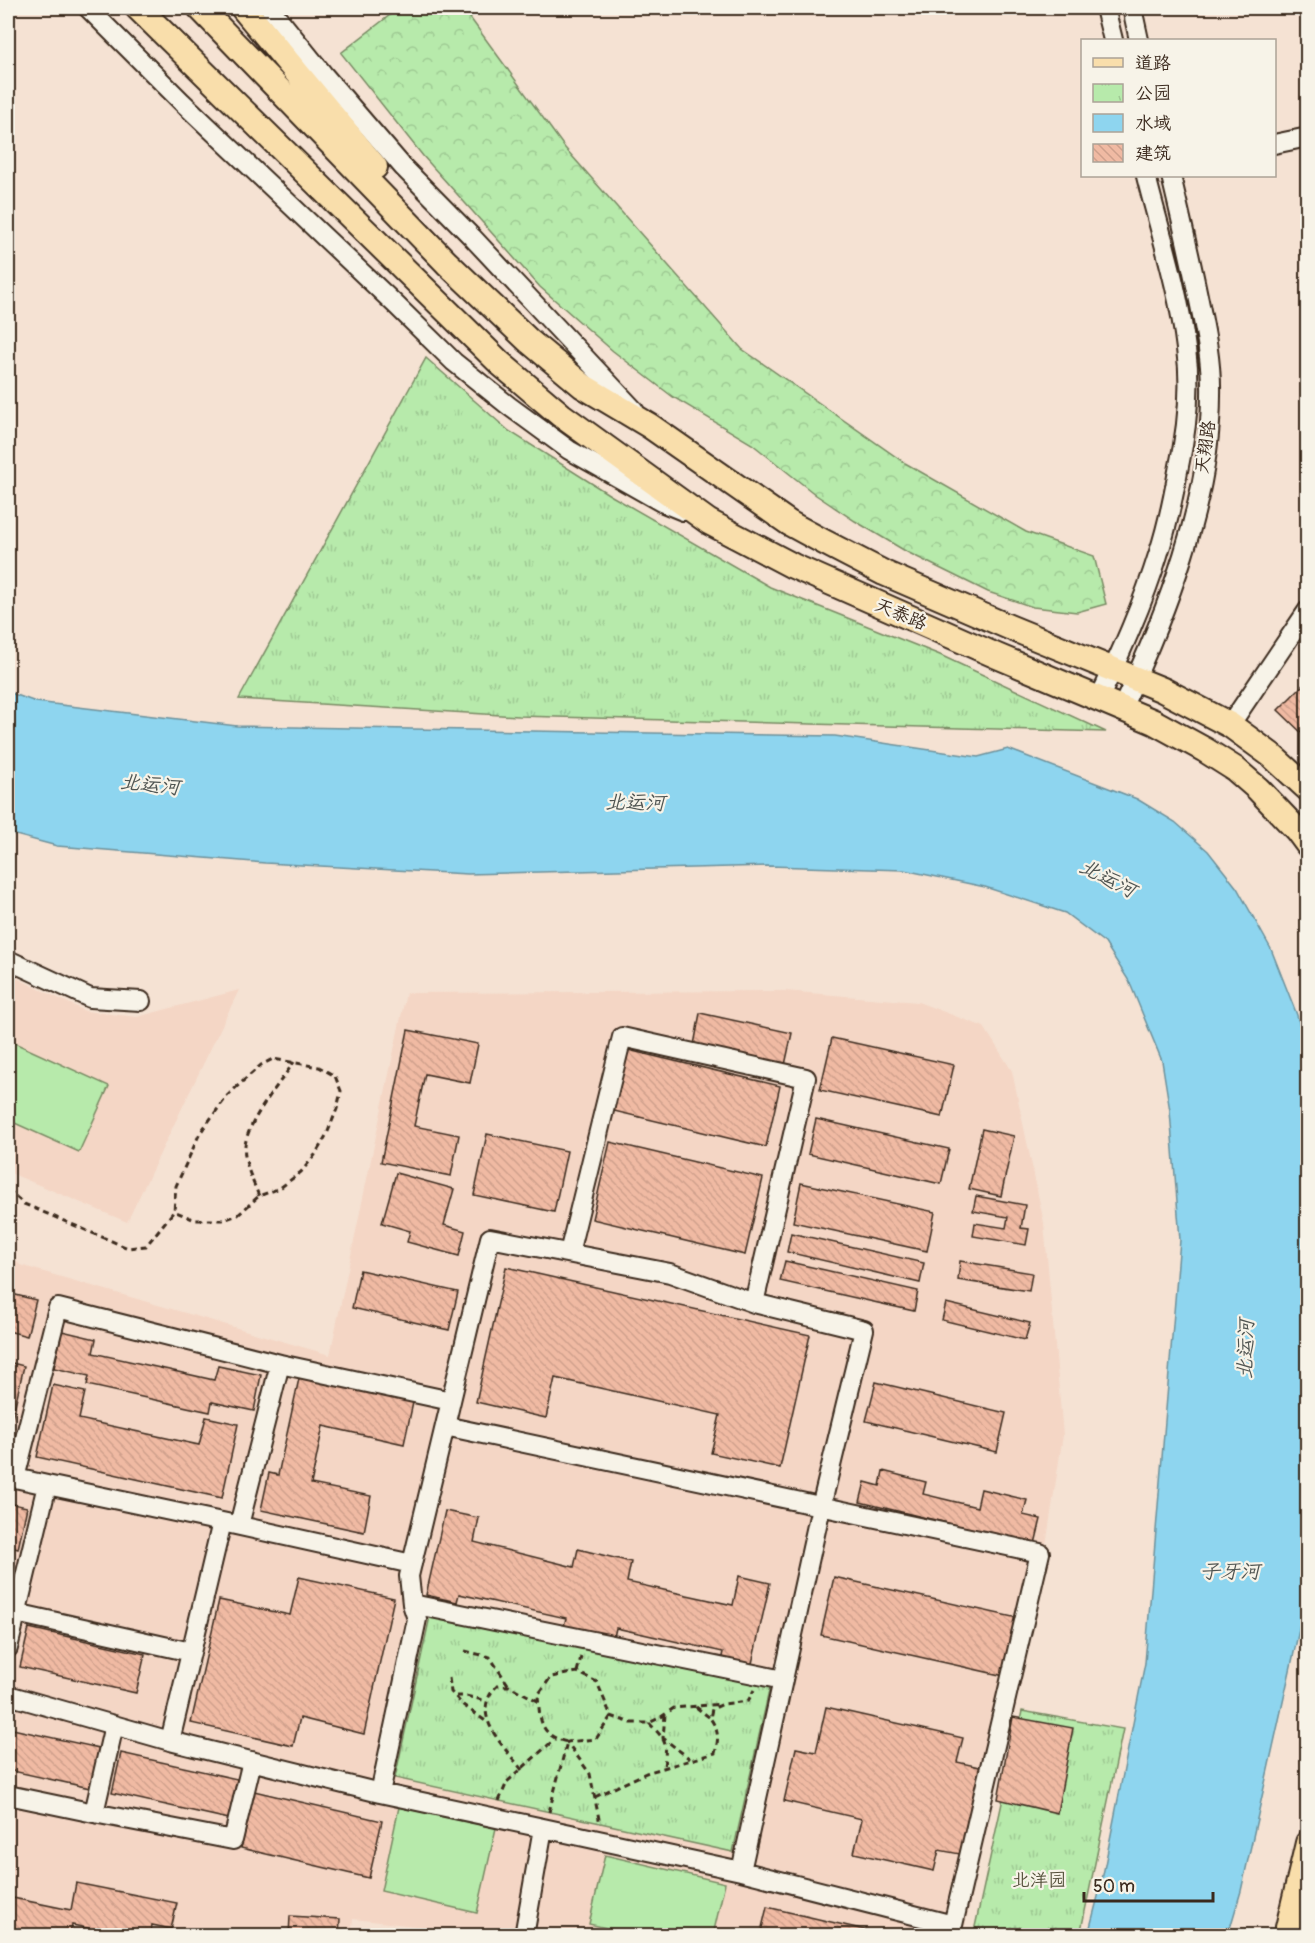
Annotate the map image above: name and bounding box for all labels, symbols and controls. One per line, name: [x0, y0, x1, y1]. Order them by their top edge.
legend: [1081, 39, 1276, 177]
text: 道路: [1135, 52, 1171, 75]
text: 公园: [1135, 82, 1171, 105]
text: 水域: [1135, 112, 1171, 135]
text: 建筑: [1135, 142, 1171, 165]
street label: 天翔路: [1190, 419, 1221, 475]
street label: 天泰路: [871, 593, 930, 636]
water label: 北运河: [119, 769, 184, 800]
water label: 北运河: [605, 789, 668, 816]
water label: 北运河: [1075, 854, 1143, 905]
water label: 北运河: [1232, 1316, 1259, 1379]
water label: 子牙河: [1200, 1559, 1263, 1584]
scale bar: [1084, 1865, 1213, 1903]
park label: 北洋园: [1012, 1869, 1066, 1892]
text: 50 m: [1093, 1875, 1135, 1898]

